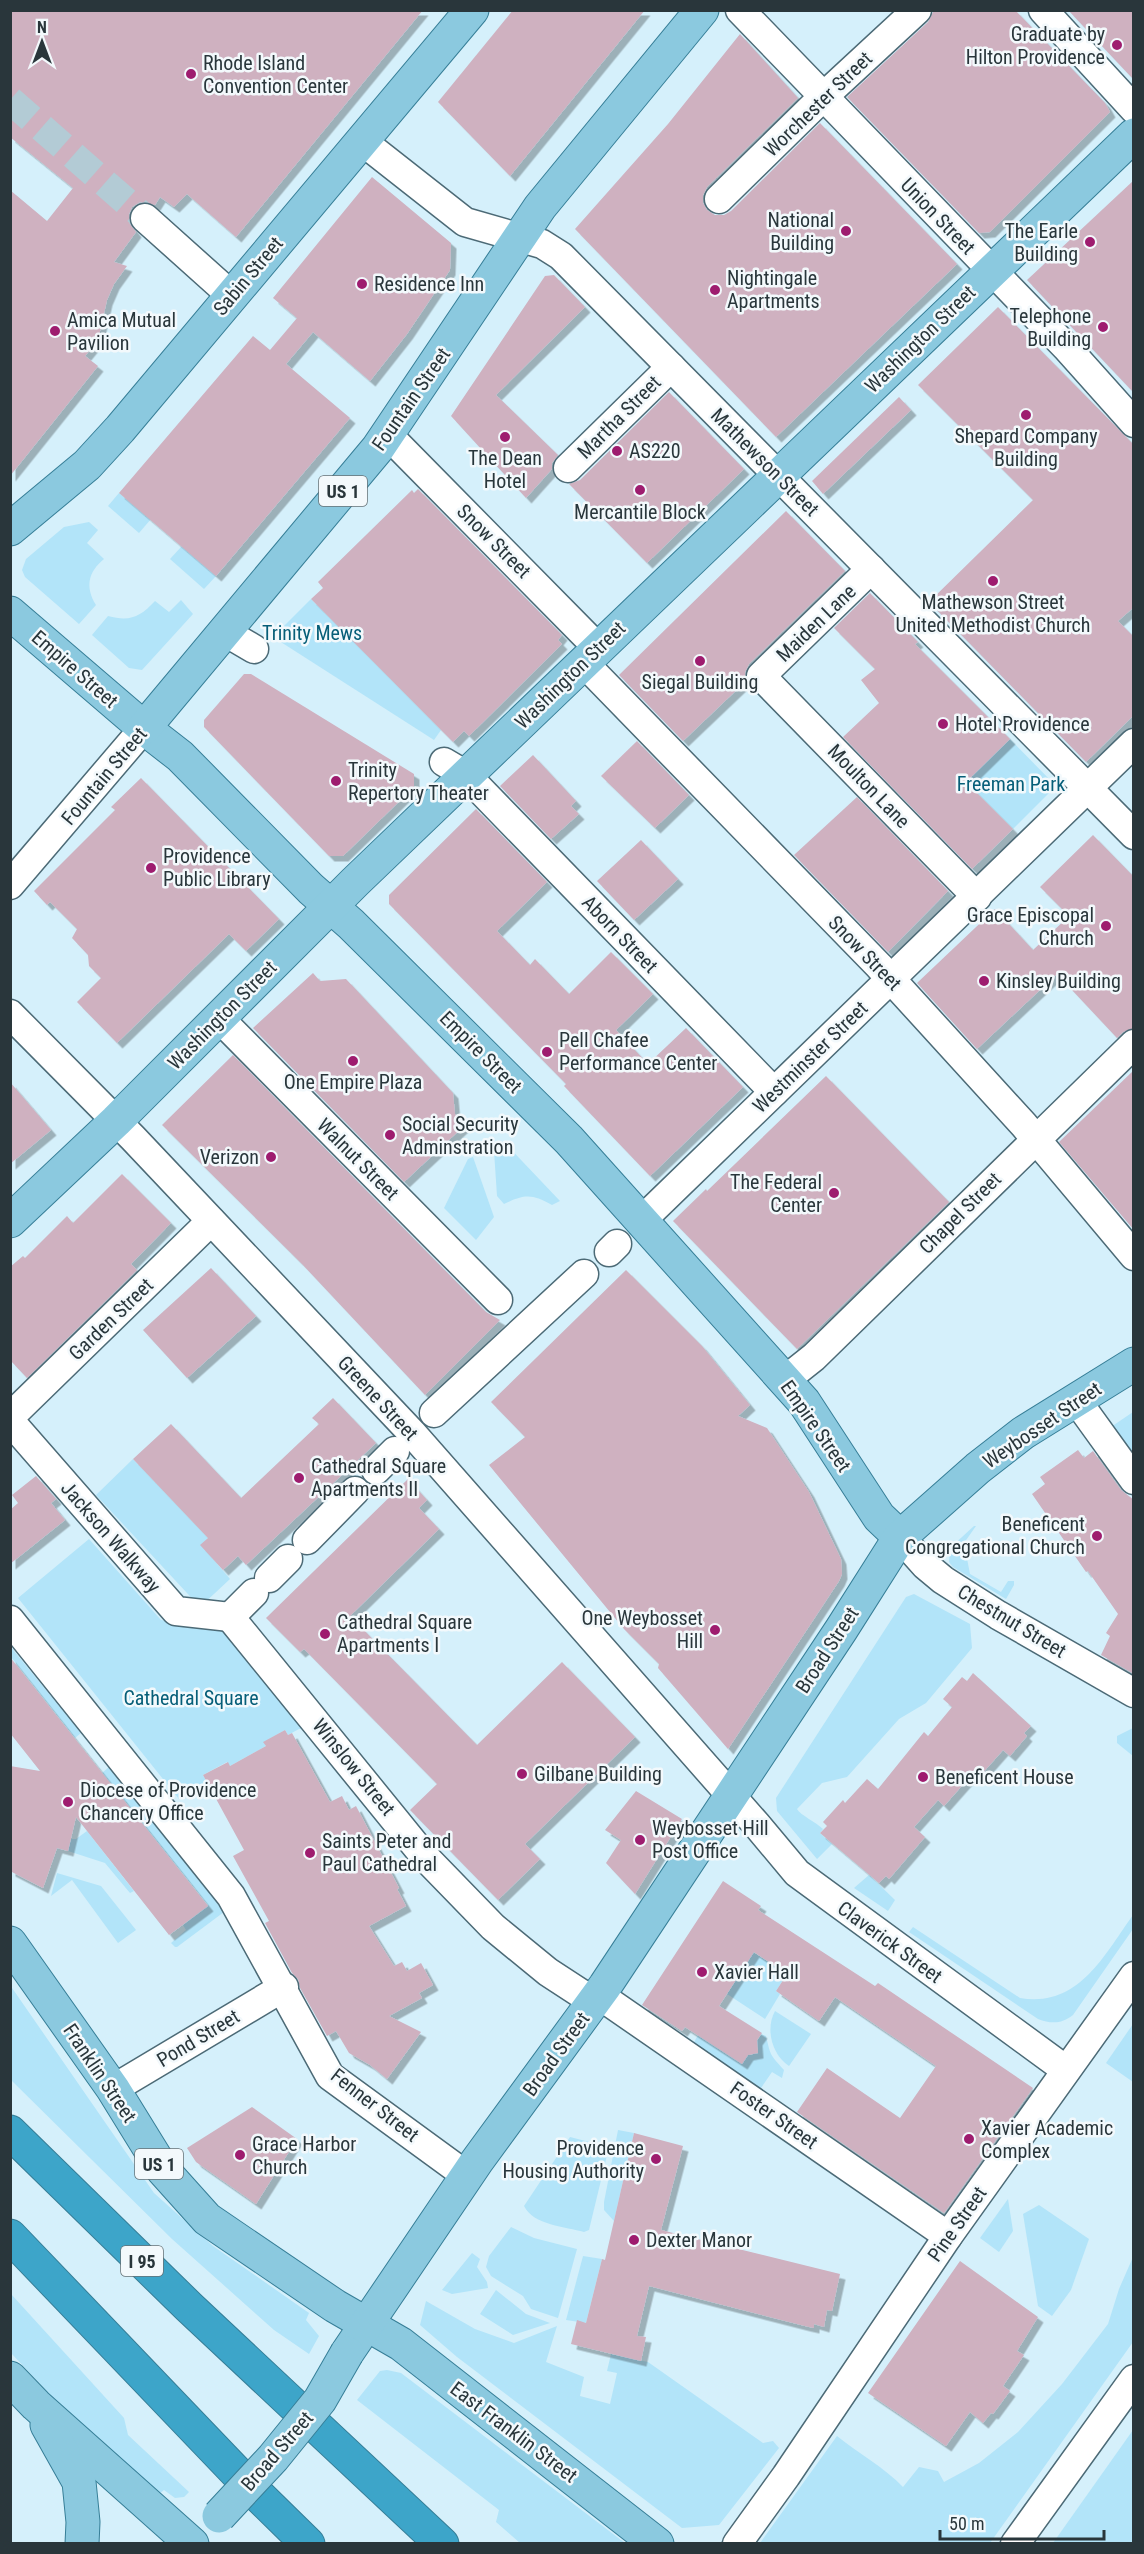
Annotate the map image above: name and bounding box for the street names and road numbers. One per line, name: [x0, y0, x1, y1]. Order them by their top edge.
street label: Worchester Street: [759, 46, 877, 162]
street label: Union Street: [896, 173, 980, 259]
street label: Sabin Street: [208, 232, 288, 320]
street label: Washington Street: [860, 280, 980, 398]
street label: Fountain Street: [367, 343, 455, 455]
street label: Martha Street: [572, 370, 666, 464]
street label: Mathewson Street: [706, 403, 824, 521]
road number: US 1: [319, 476, 367, 506]
street label: Snow Street: [452, 499, 536, 583]
street label: Maiden Lane: [771, 579, 861, 667]
street label: Washington Street: [510, 616, 630, 734]
street label: Empire Street: [27, 625, 123, 713]
street label: Fountain Street: [56, 722, 152, 830]
street label: Moulton Lane: [823, 739, 915, 833]
street label: Aborn Street: [577, 890, 663, 978]
street label: Snow Street: [824, 911, 907, 995]
street label: Washington Street: [162, 955, 282, 1075]
street label: Westminster Street: [747, 996, 873, 1118]
street label: Empire Street: [435, 1006, 527, 1098]
street label: Walnut Street: [312, 1113, 404, 1205]
street label: Chapel Street: [914, 1167, 1006, 1259]
street label: Garden Street: [64, 1273, 158, 1365]
street label: Greene Street: [333, 1351, 423, 1445]
street label: Empire Street: [776, 1376, 856, 1476]
street label: Weybosset Street: [978, 1377, 1106, 1473]
street label: Jackson Walkway: [56, 1476, 166, 1598]
street label: Chestnut Street: [953, 1579, 1071, 1663]
street label: Broad Street: [790, 1602, 864, 1698]
street label: Winslow Street: [308, 1714, 400, 1820]
street label: Claverick Street: [833, 1896, 947, 1988]
street label: Pond Street: [152, 2004, 244, 2072]
street label: Broad Street: [518, 2007, 595, 2101]
street label: Franklin Street: [58, 2019, 142, 2127]
street label: Fenner Street: [326, 2063, 424, 2147]
street label: Foster Street: [726, 2076, 822, 2154]
road number: US 1: [135, 2149, 183, 2179]
street label: Pine Street: [922, 2182, 992, 2266]
road number: I 95: [121, 2246, 163, 2276]
street label: East Franklin Street: [446, 2376, 582, 2488]
street label: Broad Street: [236, 2406, 318, 2496]

